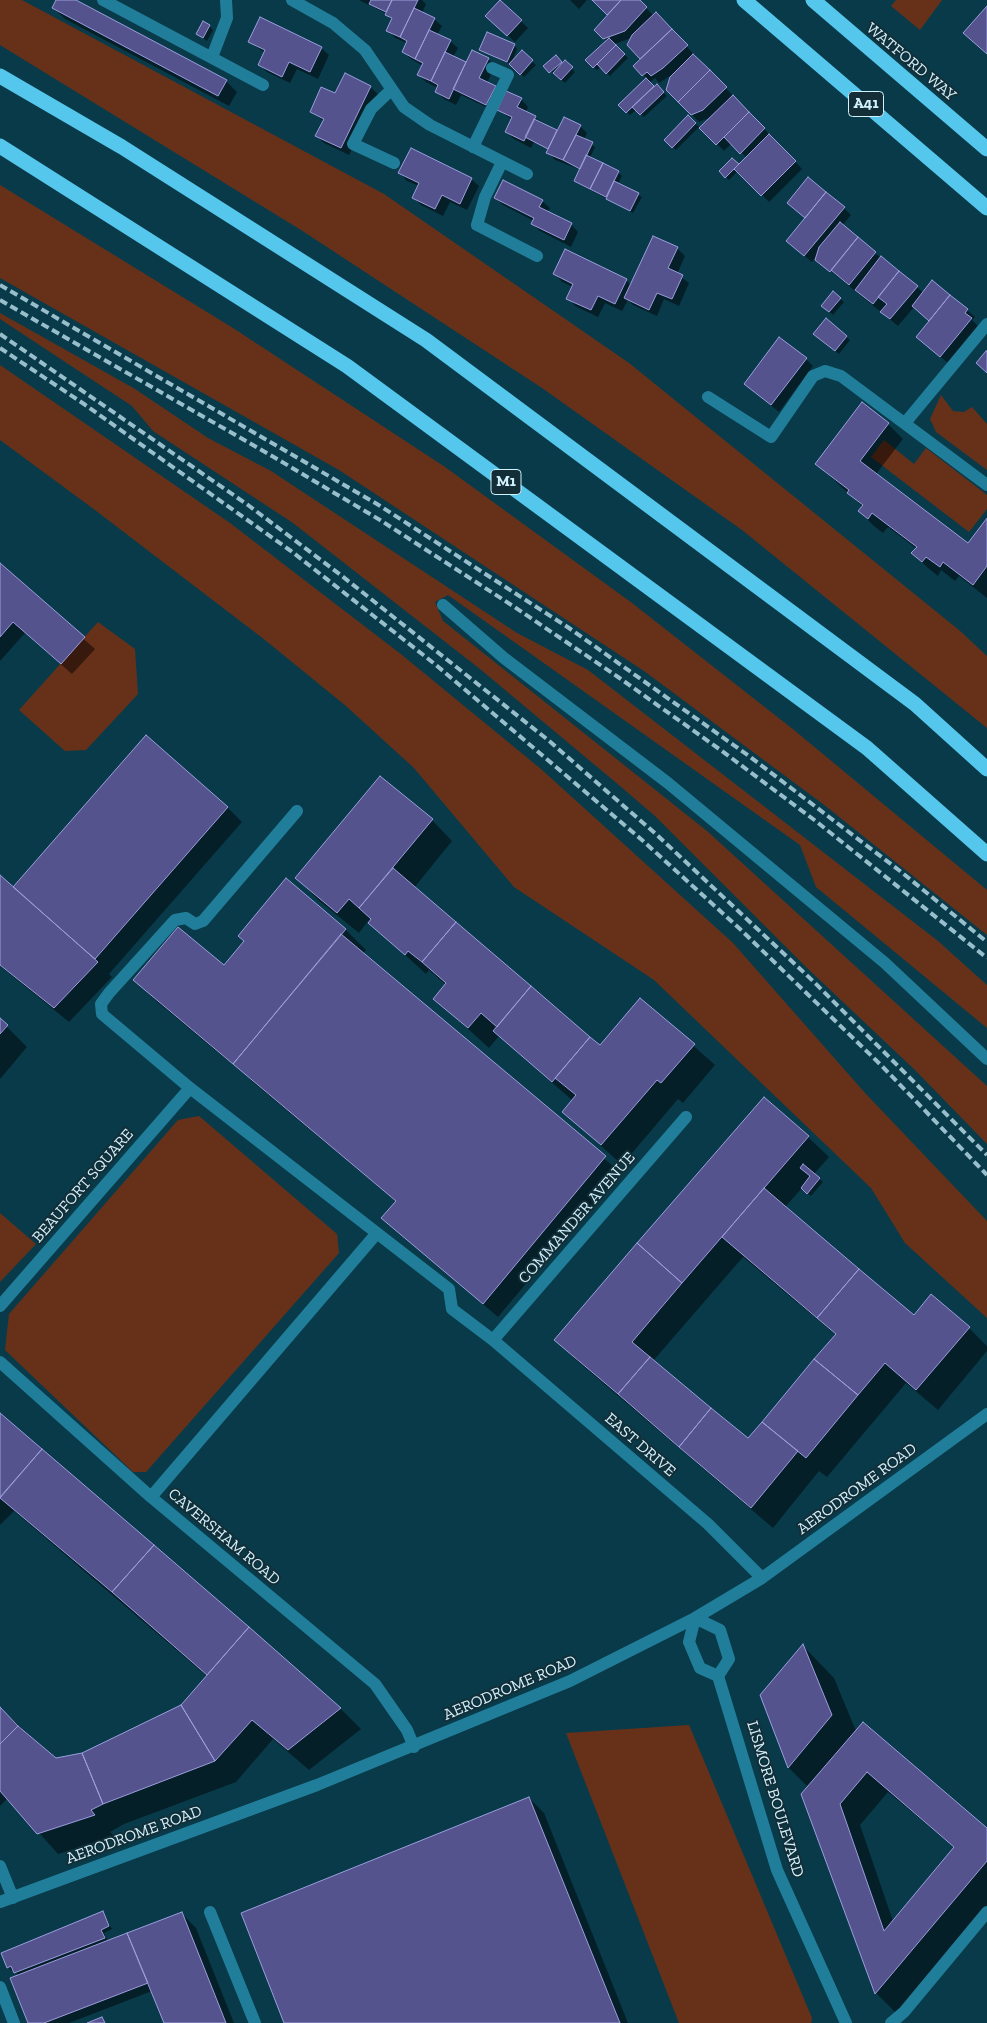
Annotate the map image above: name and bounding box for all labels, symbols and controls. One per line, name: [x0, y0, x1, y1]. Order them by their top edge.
street label: WATFORD WAY: [862, 19, 960, 105]
road number: A41: [848, 92, 884, 116]
road number: M1: [491, 470, 521, 494]
street label: BEAUFORT SQUARE: [28, 1125, 138, 1247]
street label: COMMANDER AVENUE: [515, 1148, 639, 1288]
street label: EAST DRIVE: [601, 1409, 679, 1481]
street label: AERODROME ROAD: [793, 1439, 921, 1539]
street label: CAVERSHAM ROAD: [164, 1484, 284, 1590]
street label: AERODROME ROAD: [440, 1651, 580, 1725]
street label: LISMORE BOULEVARD: [742, 1719, 808, 1879]
street label: AERODROME ROAD: [64, 1802, 204, 1868]

